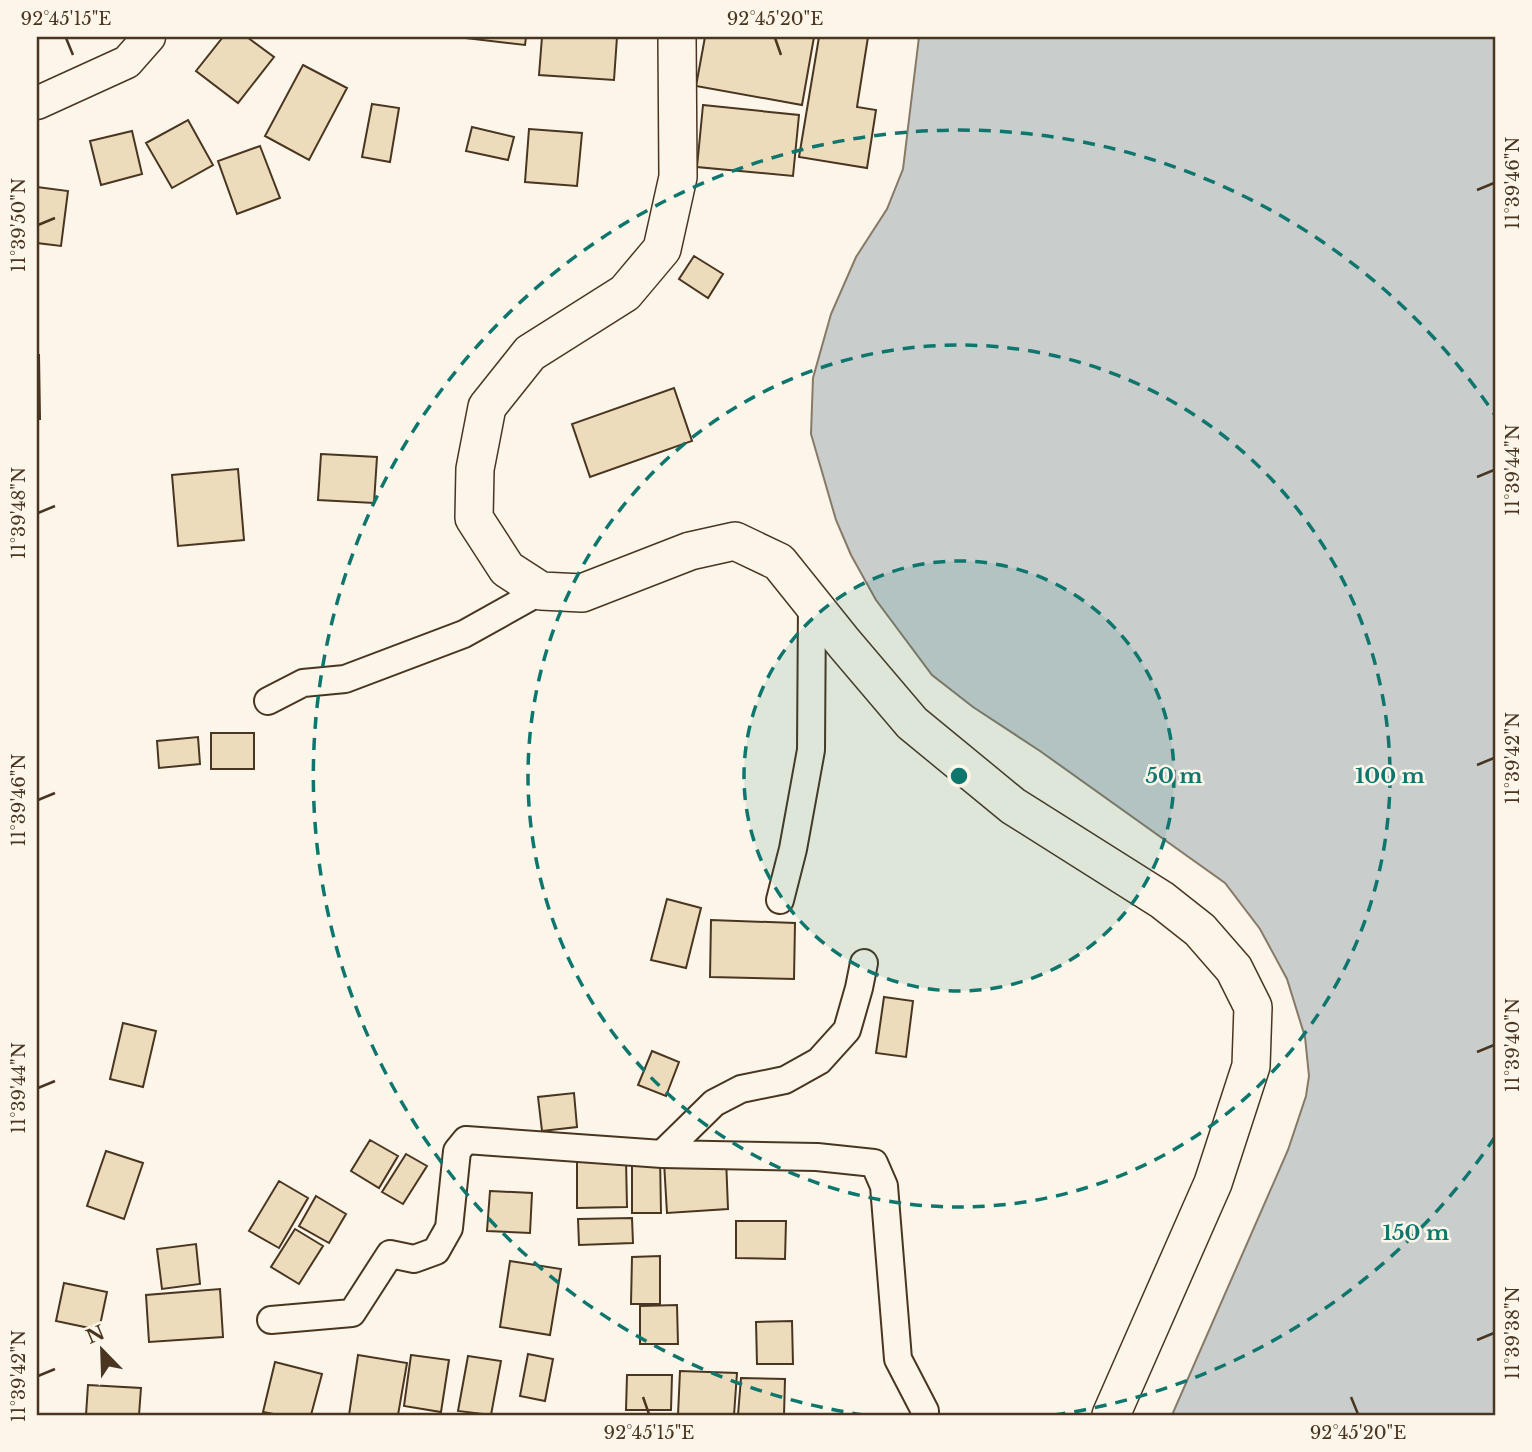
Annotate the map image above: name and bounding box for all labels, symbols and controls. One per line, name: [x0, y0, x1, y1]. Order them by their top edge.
text: 92°45'15"E: [21, 8, 111, 30]
text: 92°45'20"E: [727, 8, 823, 30]
text: 11°39'46"N: [1502, 136, 1524, 230]
text: 11°39'50"N: [8, 178, 30, 272]
text: 11°39'44"N: [1502, 424, 1524, 516]
text: 11°39'48"N: [8, 467, 30, 559]
text: 11°39'42"N: [1502, 712, 1524, 804]
text: 11°39'46"N: [8, 753, 30, 847]
text: 50 m: [1145, 763, 1203, 789]
text: 100 m: [1355, 763, 1425, 789]
centre of rings: [947, 764, 971, 788]
text: 11°39'40"N: [1502, 998, 1524, 1092]
text: 11°39'44"N: [8, 1042, 30, 1134]
text: 150 m: [1383, 1220, 1449, 1246]
text: 11°39'38"N: [1502, 1286, 1524, 1380]
north arrow: [66, 1316, 136, 1386]
text: N: [83, 1321, 108, 1349]
text: 11°39'42"N: [8, 1330, 30, 1422]
text: 92°45'15"E: [604, 1422, 694, 1444]
text: 92°45'20"E: [1310, 1422, 1406, 1444]

